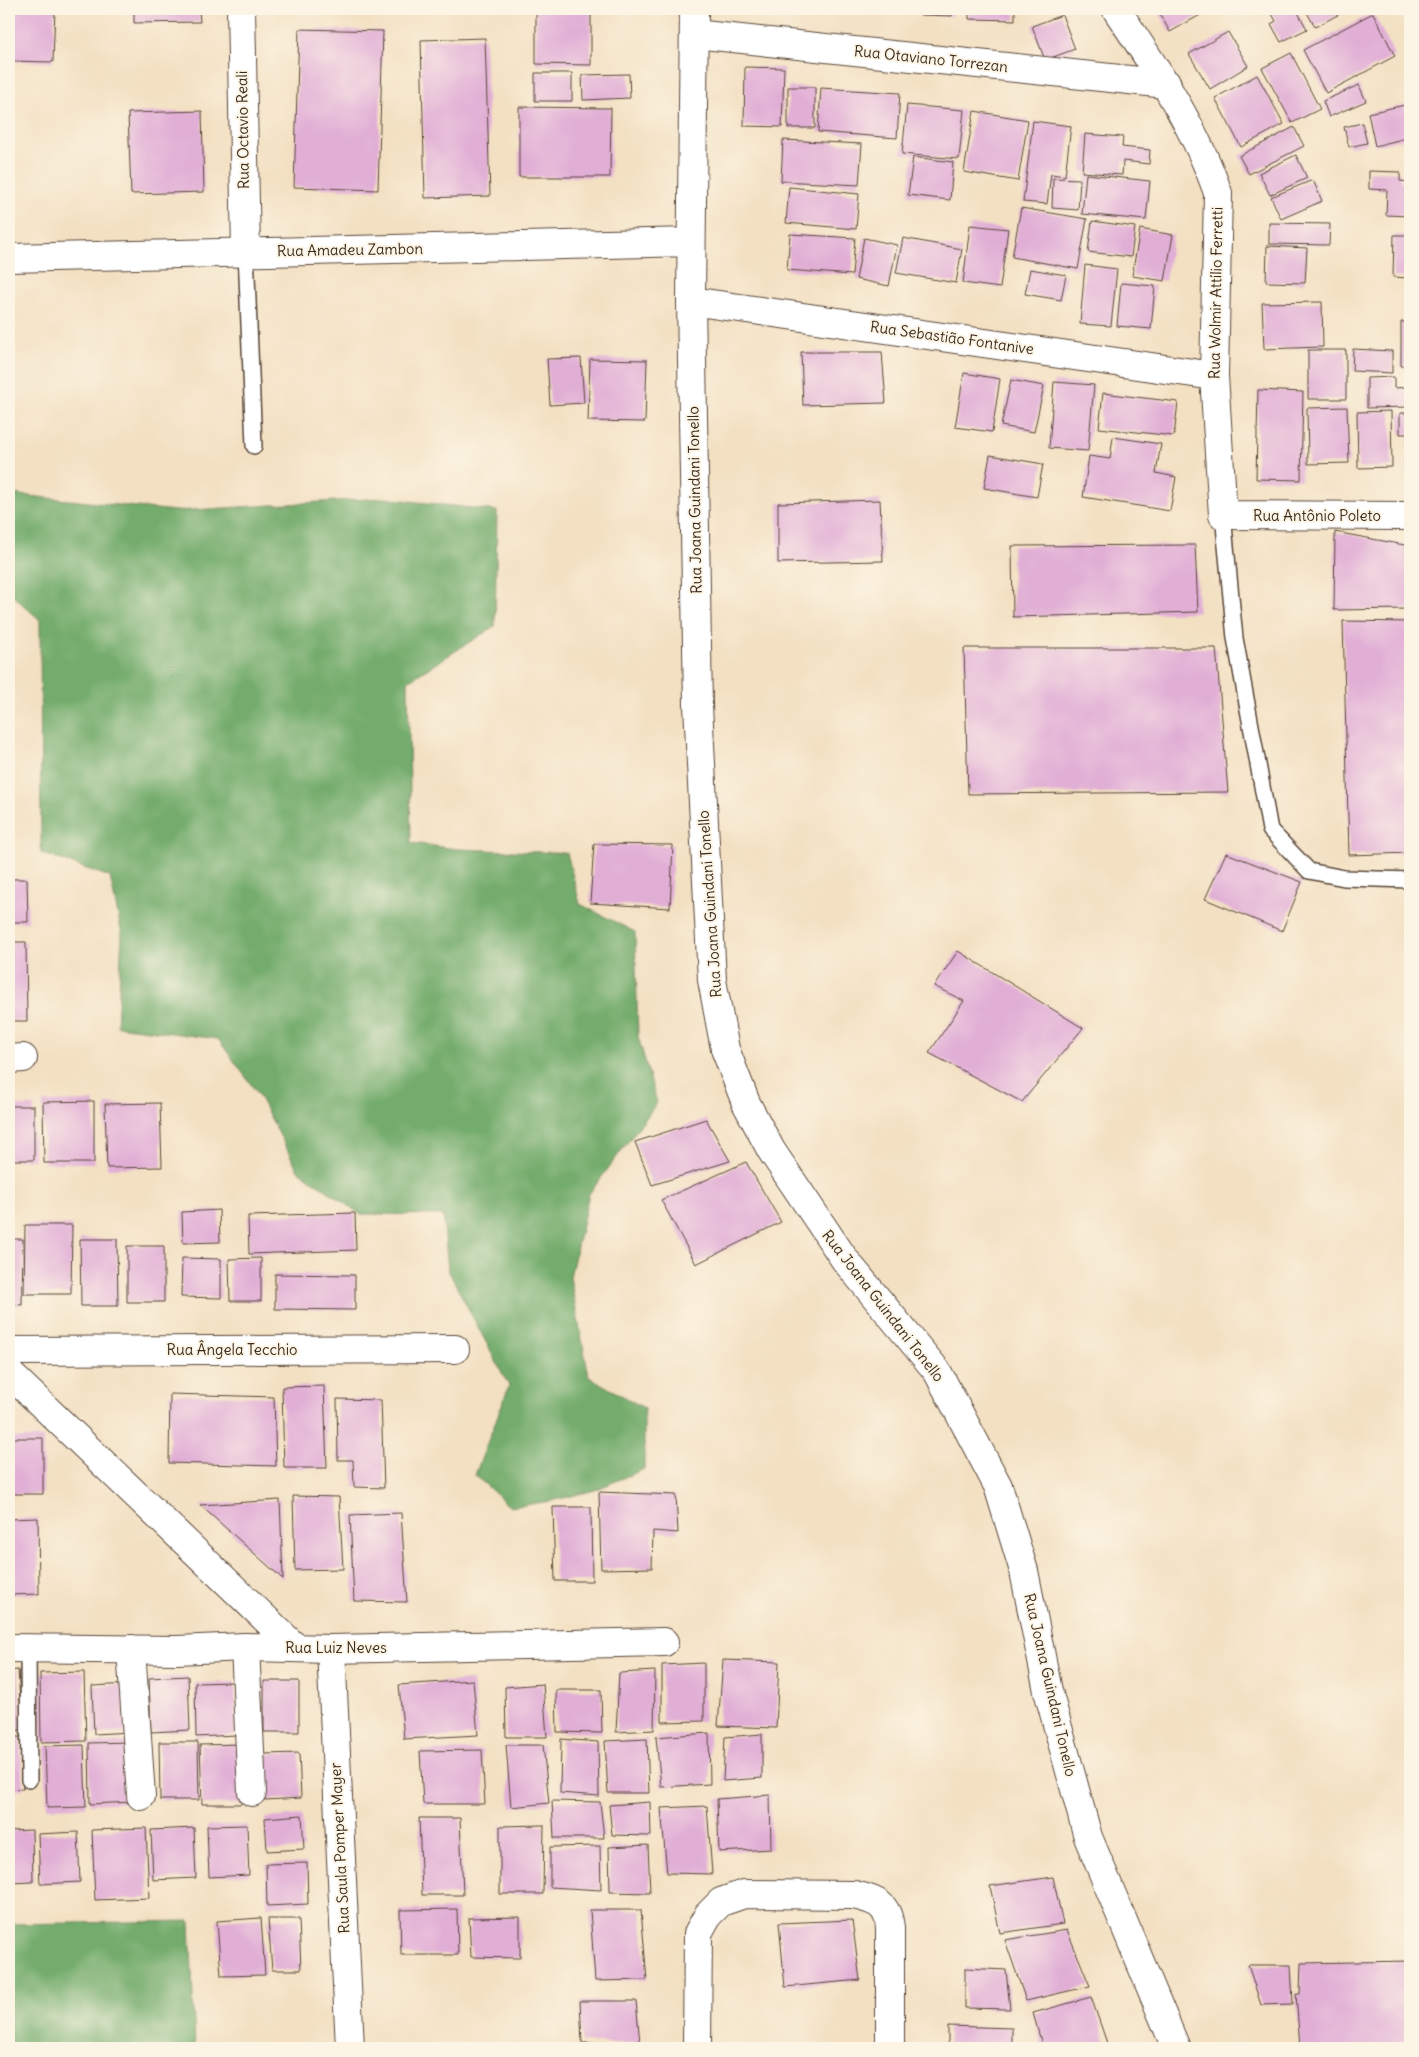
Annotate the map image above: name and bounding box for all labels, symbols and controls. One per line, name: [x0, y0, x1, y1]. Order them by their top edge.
street label: Rua Otaviano Torrezan: [853, 41, 1009, 76]
street label: Rua Octavio Reali: [232, 71, 253, 189]
street label: Rua Wolmir Attílio Ferretti: [1204, 207, 1227, 379]
street label: Rua Amadeu Zambon: [277, 239, 424, 260]
street label: Rua Sebastião Fontanive: [869, 317, 1035, 358]
street label: Rua Joana Guindani Tonello: [683, 406, 706, 594]
street label: Rua Antônio Poleto: [1253, 506, 1381, 525]
street label: Rua Joana Guindani Tonello: [693, 810, 726, 998]
street label: Rua Joana Guindani Tonello: [818, 1226, 949, 1385]
street label: Rua Ângela Tecchio: [166, 1340, 298, 1359]
street label: Rua Joana Guindani Tonello: [1020, 1591, 1081, 1778]
street label: Rua Luiz Neves: [285, 1638, 387, 1657]
street label: Rua Saula Pomper Mayer: [326, 1762, 353, 1934]

